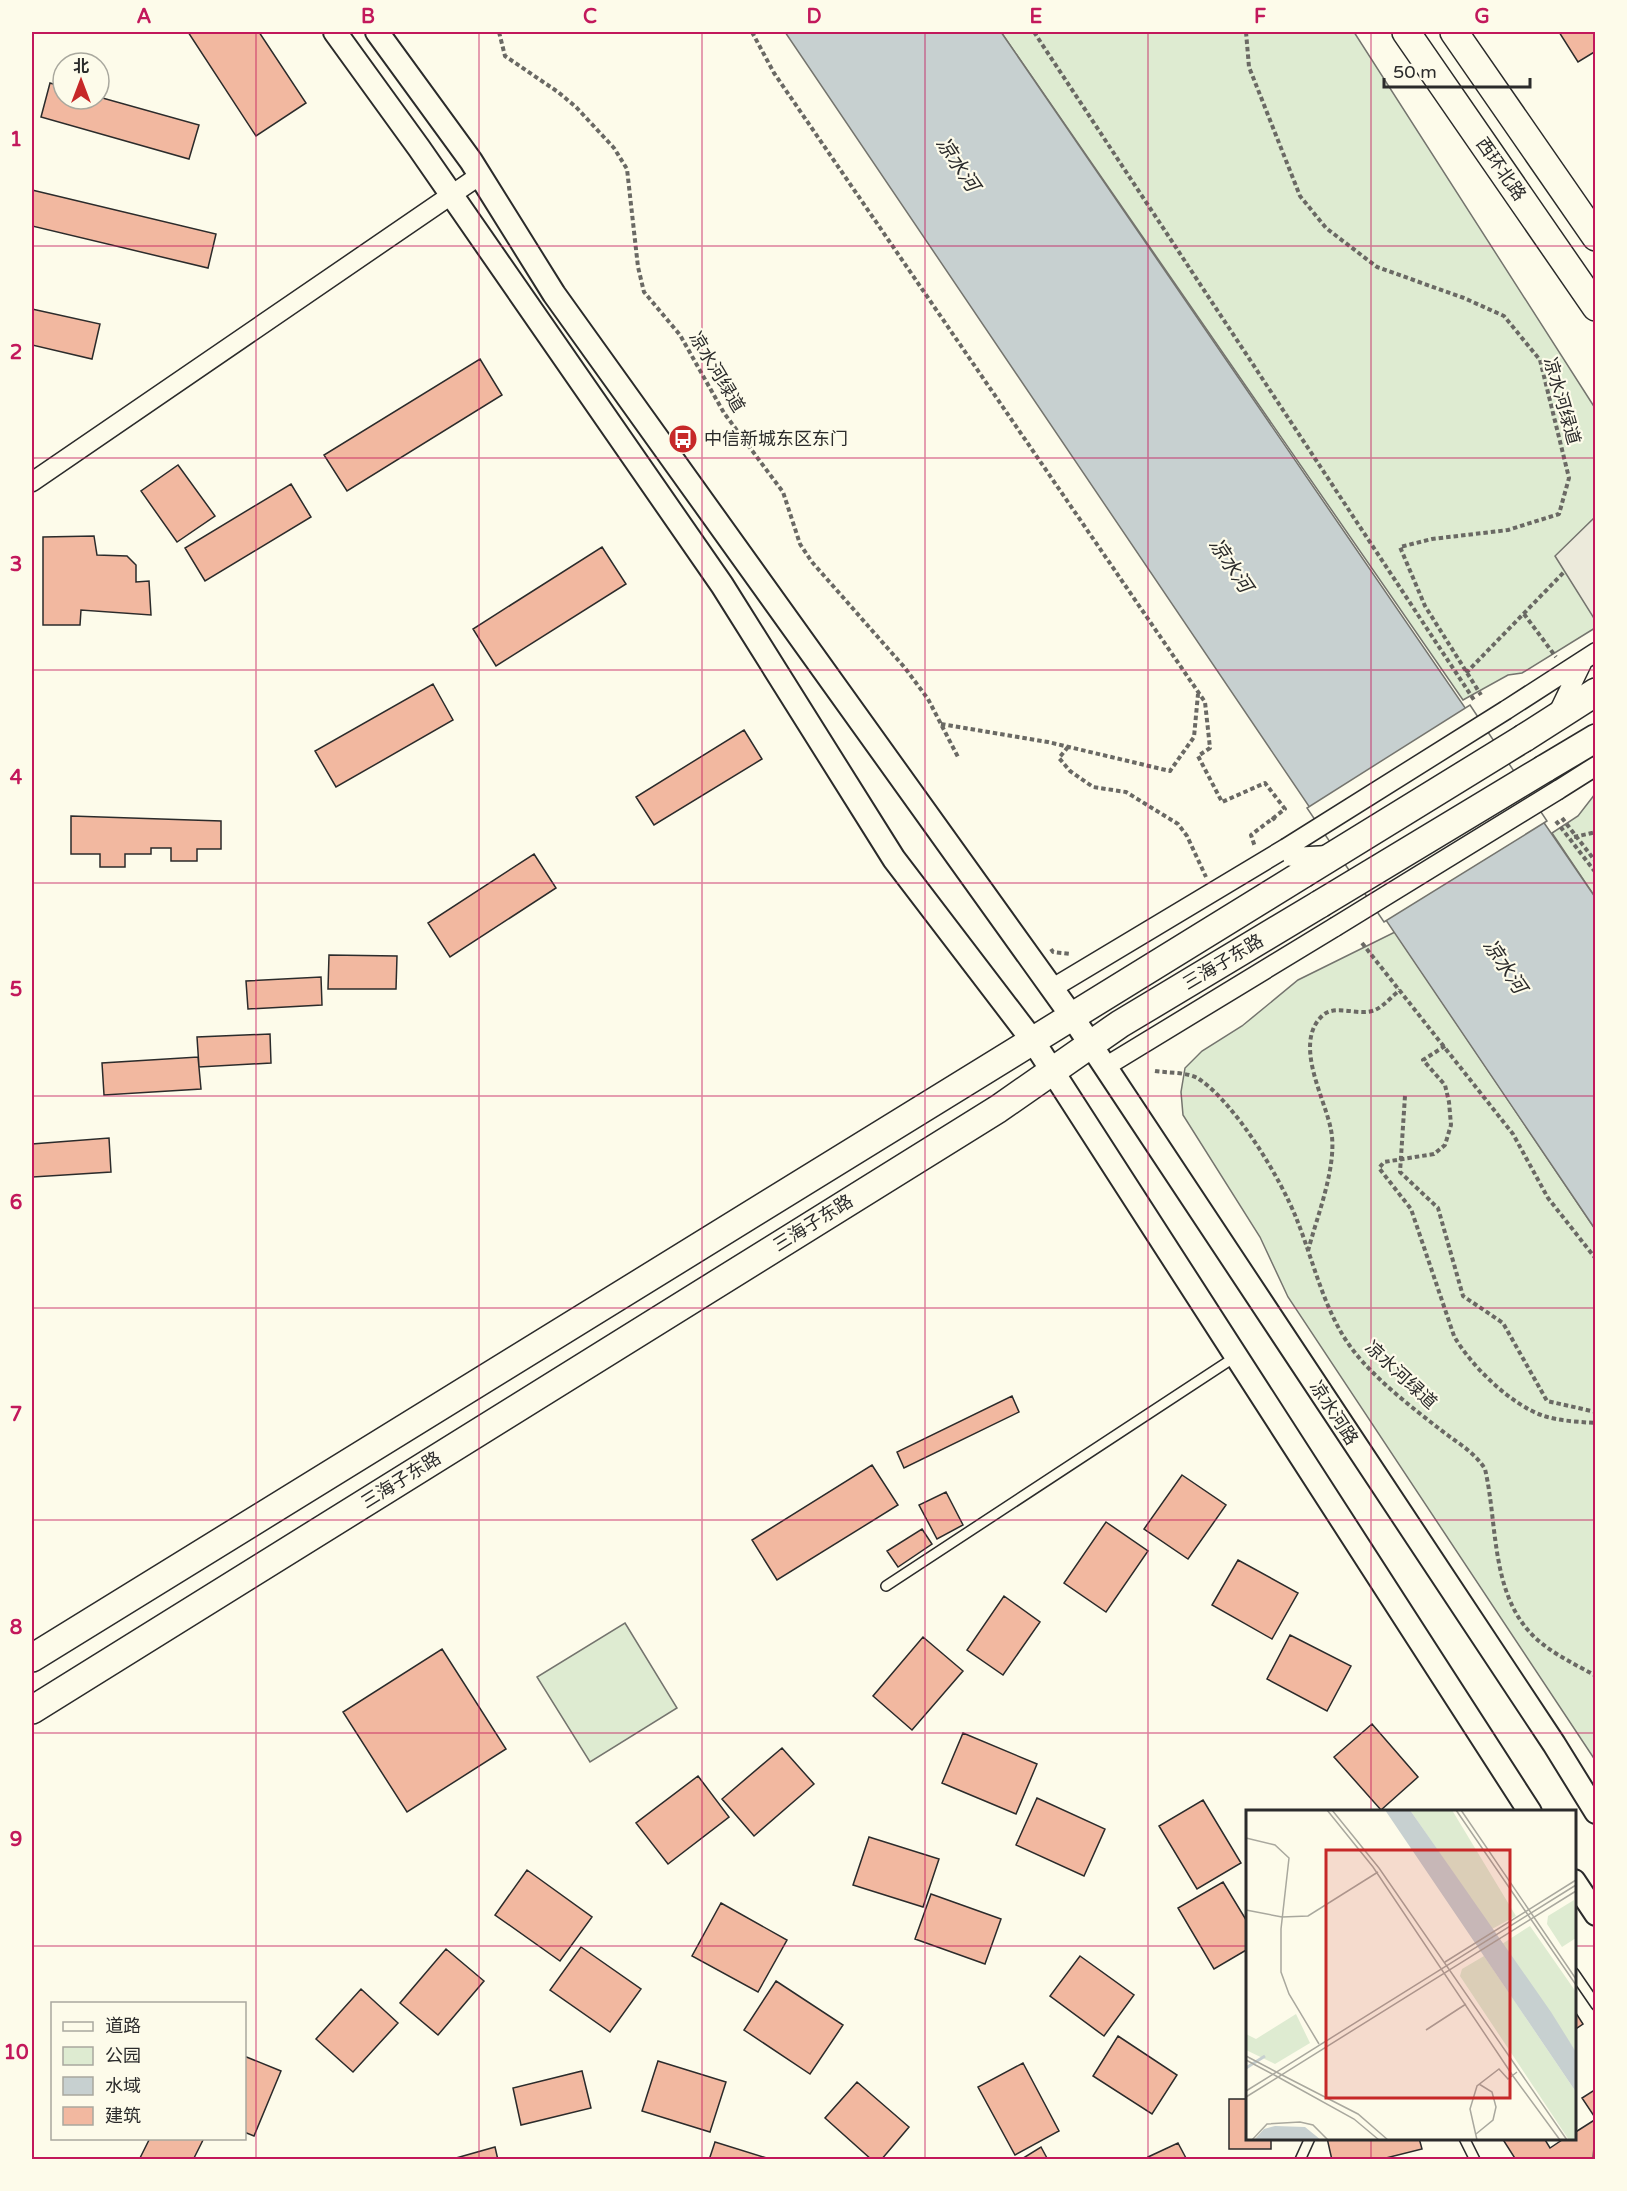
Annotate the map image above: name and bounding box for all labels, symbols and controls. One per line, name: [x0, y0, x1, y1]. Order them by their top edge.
text: A: [137, 5, 152, 29]
text: B: [361, 5, 375, 29]
text: C: [583, 5, 597, 29]
text: D: [806, 5, 822, 29]
text: E: [1030, 5, 1043, 29]
text: F: [1254, 5, 1266, 29]
text: G: [1474, 5, 1490, 29]
north arrow: [51, 51, 111, 111]
scale bar: [1384, 51, 1530, 89]
text: 北: [73, 57, 89, 77]
text: 50 m: [1393, 61, 1437, 83]
text: 1: [10, 128, 22, 152]
water label: 凉水河: [930, 133, 986, 199]
street label: 西环北路: [1471, 133, 1531, 205]
street label: 凉水河绿道: [684, 328, 750, 416]
text: 2: [10, 341, 22, 365]
street label: 凉水河绿道: [1539, 355, 1585, 447]
bus stop icon: 中信新城东区东门: [667, 423, 699, 455]
place label: 中信新城东区东门: [704, 428, 848, 450]
water label: 凉水河: [1203, 534, 1259, 600]
text: 3: [10, 553, 22, 577]
text: 4: [10, 766, 23, 790]
street label: 三海子东路: [1179, 929, 1267, 995]
water label: 凉水河: [1477, 935, 1533, 1001]
text: 5: [10, 978, 22, 1002]
street label: 三海子东路: [769, 1190, 857, 1256]
text: 6: [10, 1191, 22, 1215]
street label: 凉水河绿道: [1361, 1336, 1441, 1414]
street label: 凉水河路: [1305, 1377, 1363, 1449]
text: 7: [10, 1403, 22, 1427]
street label: 三海子东路: [357, 1447, 445, 1513]
text: 8: [10, 1616, 22, 1640]
inset map: [1246, 1810, 1576, 2140]
text: 9: [10, 1828, 22, 1852]
legend: [51, 2002, 246, 2140]
text: 道路: [105, 2015, 141, 2037]
text: 10: [3, 2041, 29, 2065]
text: 公园: [105, 2045, 141, 2067]
text: 水域: [105, 2075, 141, 2097]
text: 建筑: [105, 2105, 141, 2127]

